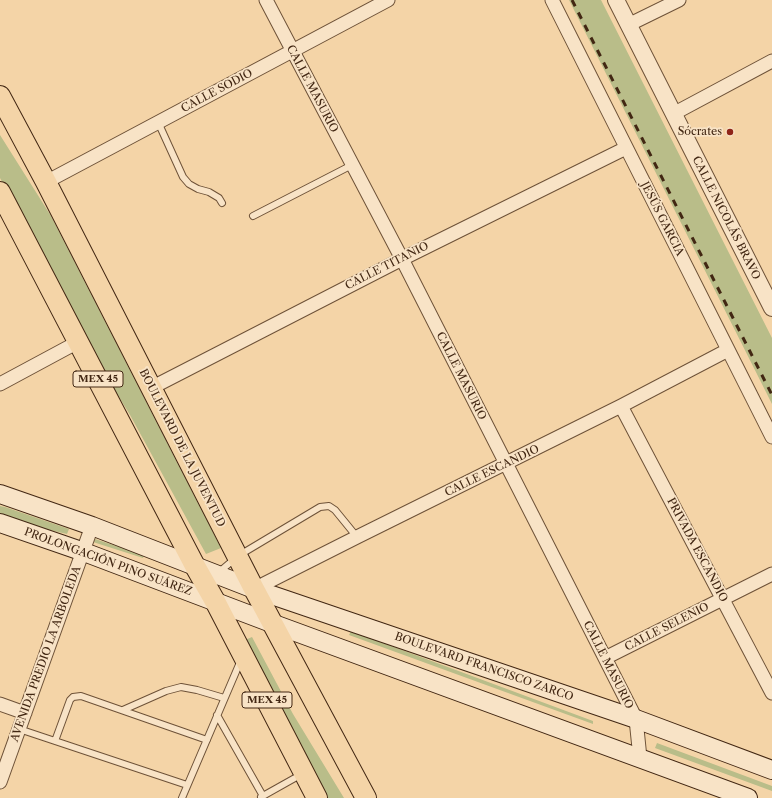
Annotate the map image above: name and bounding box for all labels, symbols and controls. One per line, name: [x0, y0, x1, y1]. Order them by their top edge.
street label: CALLE MASURIO: [283, 43, 341, 135]
street label: CALLE SODIO: [179, 67, 255, 115]
place label: Sócrates: [678, 125, 722, 139]
marker: Sócrates: [725, 127, 735, 137]
street label: CALLE NICOLÁS BRAVO: [689, 154, 763, 282]
street label: JESÚS GARCIA: [638, 180, 686, 258]
street label: CALLE TITANIO: [343, 239, 431, 293]
street label: CALLE MASURIO: [433, 330, 489, 422]
street label: BOULEVARD DE LA JUVENTUD: [136, 367, 228, 529]
road number: MEX 45: [73, 371, 123, 387]
street label: CALLE ESCANDIO: [443, 442, 541, 500]
street label: PRIVADA ESCANDIO: [664, 496, 730, 604]
street label: PROLONGACIÓN PINO SUÁREZ: [22, 525, 194, 599]
street label: AVENIDA PREDIO LA ARBOLEDA: [8, 564, 84, 744]
street label: CALLE SELENIO: [623, 600, 711, 654]
street label: CALLE MASURIO: [580, 619, 636, 711]
street label: BOULEVARD FRANCISCO ZARCO: [393, 630, 575, 704]
road number: MEX 45: [242, 692, 292, 708]

